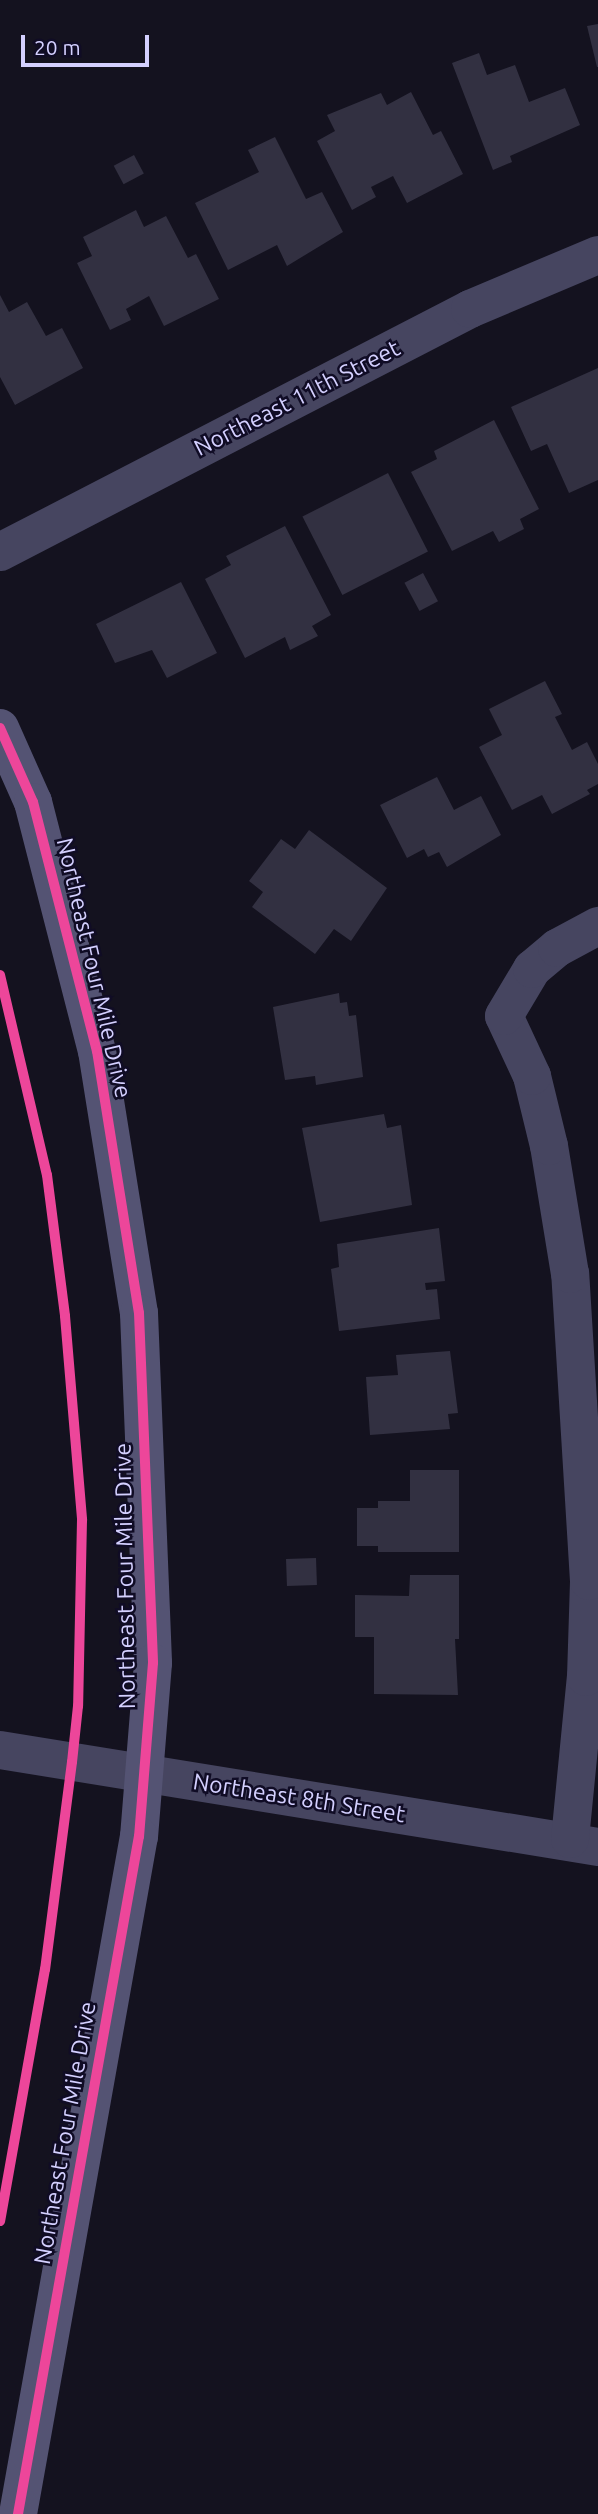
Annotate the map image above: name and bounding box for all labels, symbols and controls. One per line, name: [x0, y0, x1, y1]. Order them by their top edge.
scale bar: [24, 21, 152, 65]
text: 20 m: [34, 35, 81, 59]
street label: Northeast 11th Street: [190, 334, 404, 462]
street label: Northeast Four Mile Drive: [51, 835, 137, 1101]
street label: Northeast Four Mile Drive: [109, 1443, 141, 1709]
street label: Northeast 8th Street: [191, 1768, 407, 1828]
street label: Northeast Four Mile Drive: [28, 2000, 102, 2266]

